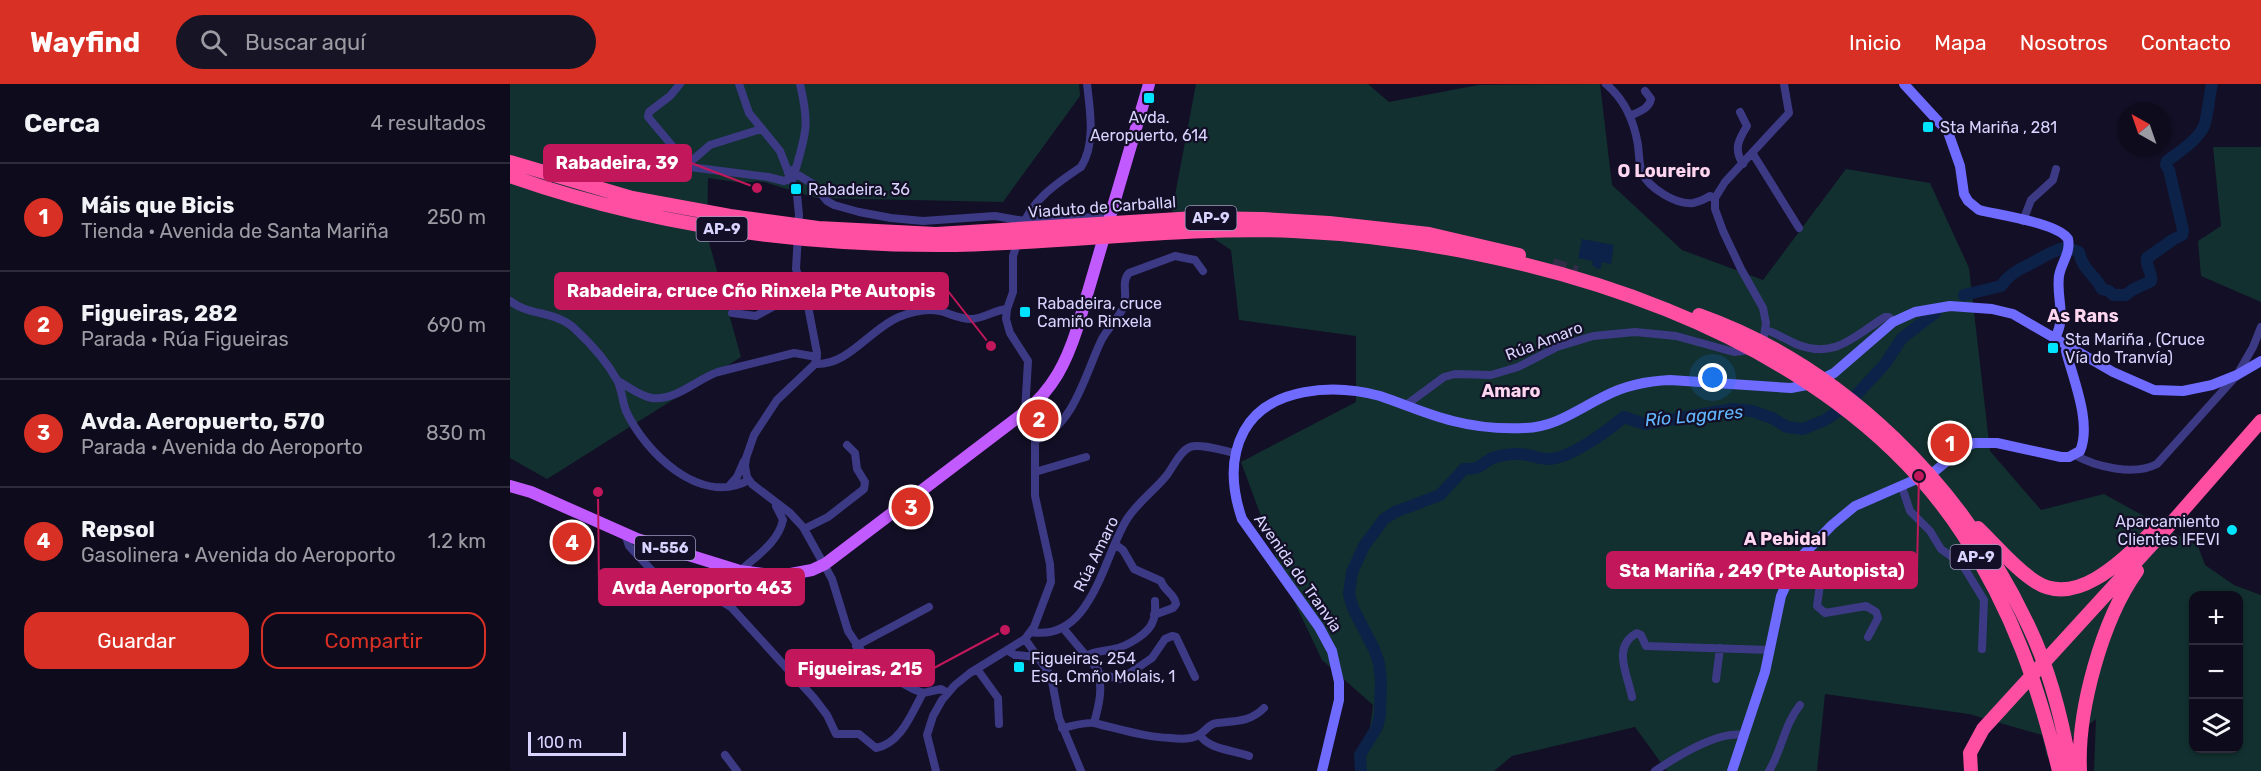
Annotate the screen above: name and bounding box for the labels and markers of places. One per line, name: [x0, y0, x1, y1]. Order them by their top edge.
marker: Avda. Aeropuerto, 614: [1142, 91, 1156, 105]
place label: Avda. Aeropuerto, 614: [1090, 108, 1208, 145]
place label: Sta Mariña , 281: [1940, 118, 2057, 137]
marker: Sta Mariña , 281: [1921, 120, 1935, 134]
callout: Rabadeira, 39: [544, 145, 691, 181]
place label: Rabadeira, 36: [808, 180, 910, 199]
marker: Rabadeira, 36: [789, 182, 803, 196]
callout: Rabadeira, cruce Cño Rinxela Pte Autopis: [555, 273, 948, 309]
place label: Rabadeira, cruce Camiño Rinxela: [1037, 294, 1162, 331]
marker: Rabadeira, cruce Camiño Rinxela: [1018, 305, 1032, 319]
place label: Sta Mariña , (Cruce Vía do Tranvía): [2065, 330, 2205, 367]
marker: Sta Mariña , (Cruce Vía do Tranvía): [2046, 341, 2060, 355]
pin: 2: [1020, 396, 1058, 442]
pin: 1: [1930, 420, 1970, 466]
pin: 3: [892, 484, 930, 530]
place label: Aparcamiento Clientes IFEVI: [2115, 512, 2220, 549]
pin: 4: [552, 520, 592, 564]
marker: Aparcamiento Clientes IFEVI: [2225, 523, 2239, 537]
callout: Sta Mariña , 249 (Pte Autopista): [1607, 552, 1917, 588]
callout: Avda Aeroporto 463: [599, 569, 804, 605]
place label: Figueiras, 254 Esq. Cmño Molais, 1: [1031, 649, 1175, 686]
callout: Figueiras, 215: [786, 650, 934, 686]
marker: Figueiras, 254 Esq. Cmño Molais, 1: [1012, 660, 1026, 674]

